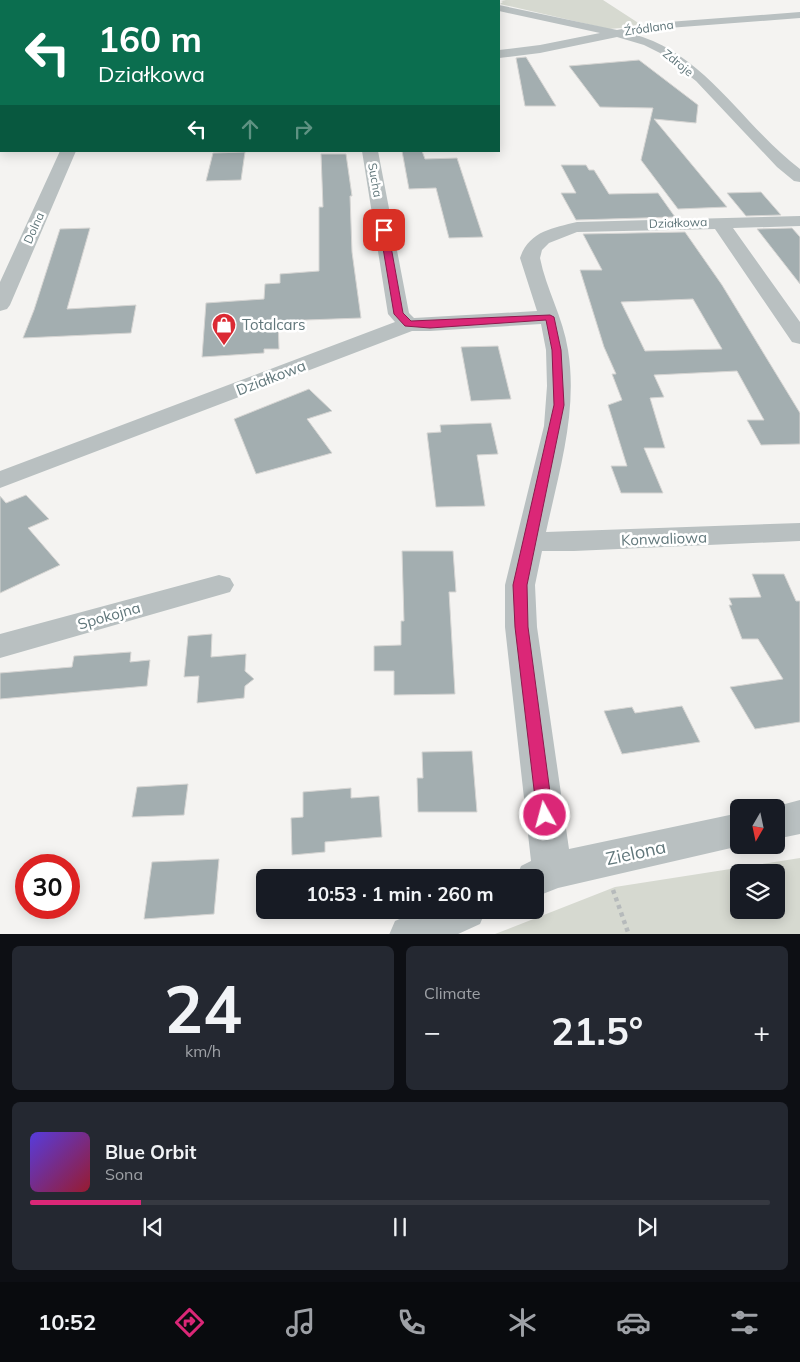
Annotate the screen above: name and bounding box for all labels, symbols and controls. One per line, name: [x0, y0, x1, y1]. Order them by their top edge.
text: 160 m: [98, 17, 202, 61]
street label: Źródlana: [623, 17, 675, 38]
icon: left: [15, 20, 80, 85]
street label: Zdroje: [660, 46, 697, 79]
text: Działkowa: [98, 60, 205, 88]
icon: left: [183, 115, 211, 143]
icon: ahead: [236, 115, 264, 143]
icon: right: [289, 115, 317, 143]
street label: Sucha: [365, 162, 386, 198]
pin: [363, 209, 405, 251]
street label: Dolna: [20, 210, 47, 246]
street label: Działkowa: [649, 214, 707, 231]
icon: arrive: [370, 216, 398, 244]
shop icon: Totalcars: [211, 312, 237, 346]
place label: Totalcars: [242, 315, 305, 334]
street label: Działkowa: [233, 356, 308, 399]
street label: Konwaliowa: [621, 528, 707, 549]
street label: Spokojna: [75, 598, 142, 634]
position arrow: [518, 788, 570, 840]
north arrow: [730, 799, 785, 854]
map controls: [730, 799, 785, 919]
street label: Zielona: [604, 835, 668, 870]
speed limit sign: 30: [15, 854, 80, 919]
button: layers: [730, 864, 785, 919]
text: 10:53 · 1 min · 260 m: [306, 882, 494, 906]
text: 24: [164, 968, 242, 1049]
text: Climate: [424, 983, 480, 1003]
text: 21.5°: [551, 1007, 643, 1055]
text: −: [424, 1014, 441, 1049]
text: +: [753, 1014, 770, 1049]
text: km/h: [185, 1041, 221, 1061]
text: Blue Orbit: [105, 1140, 196, 1164]
text: Sona: [105, 1164, 143, 1184]
icon: previous: [139, 1213, 167, 1241]
icon: pause: [386, 1213, 414, 1241]
icon: next: [633, 1213, 661, 1241]
icon: directions: [172, 1305, 207, 1340]
icon: music: [283, 1305, 318, 1340]
icon: phone: [394, 1305, 429, 1340]
icon: climate: [505, 1305, 540, 1340]
icon: car: [616, 1305, 651, 1340]
icon: filters: [727, 1305, 762, 1340]
text: 10:52: [38, 1308, 96, 1336]

